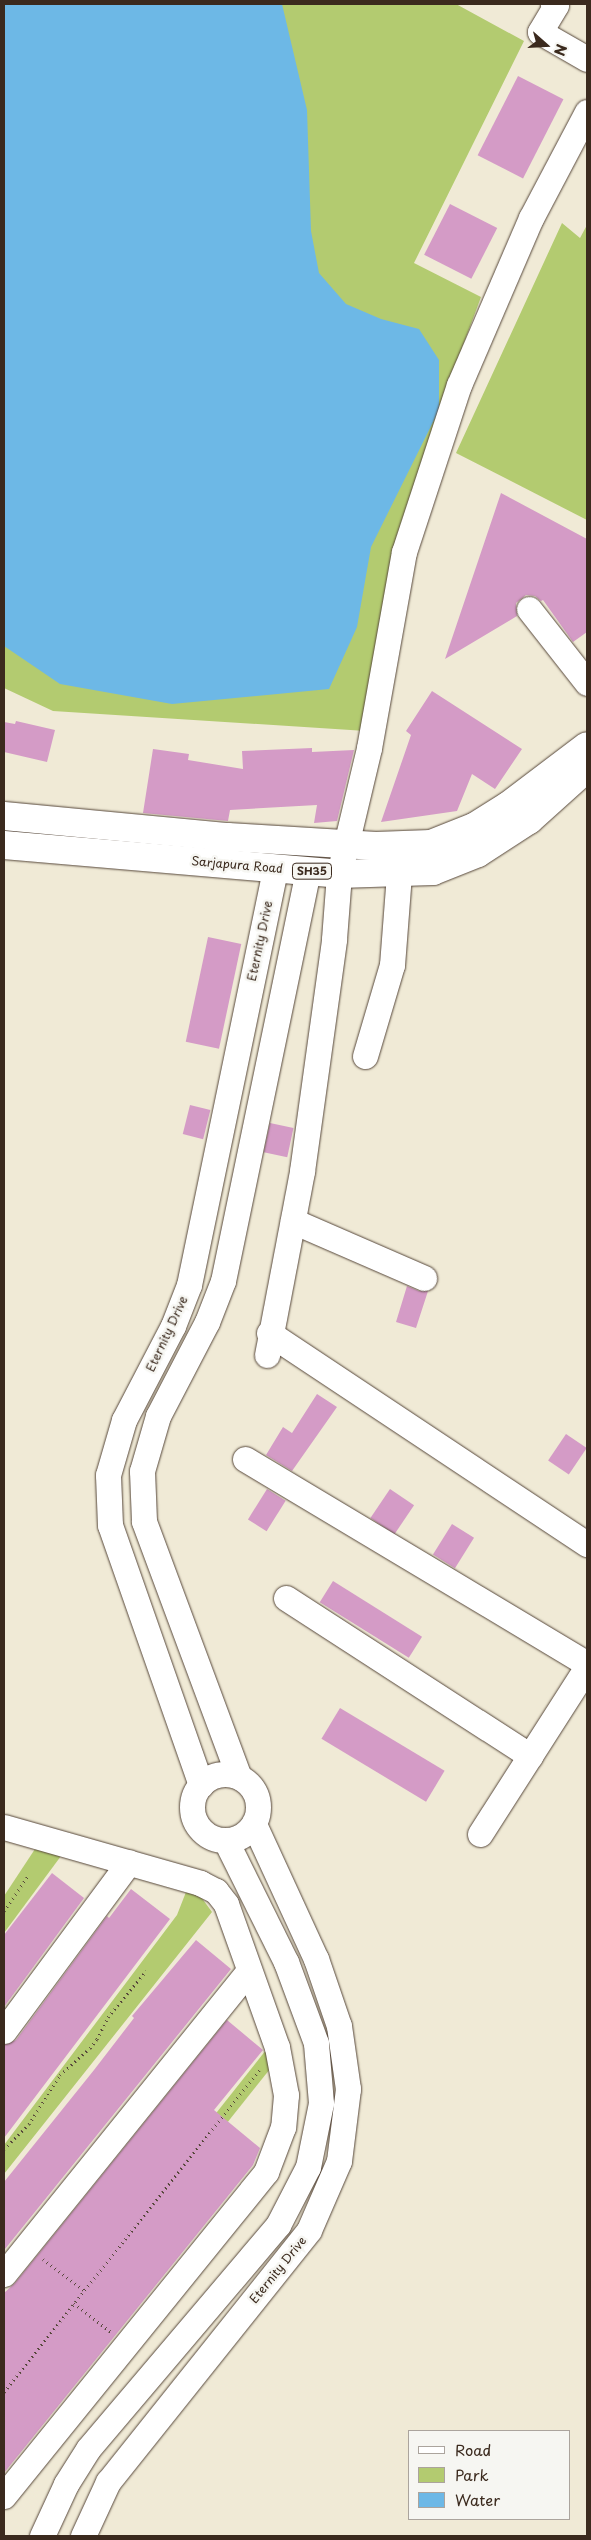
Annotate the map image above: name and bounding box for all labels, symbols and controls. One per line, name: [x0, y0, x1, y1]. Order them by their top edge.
north arrow: [521, 20, 571, 70]
text: N: [549, 41, 572, 59]
street label: Sarjapura Road: [191, 854, 283, 876]
road number: SH35: [291, 862, 333, 879]
street label: Eternity Drive: [244, 899, 276, 983]
street label: Eternity Drive: [143, 1294, 191, 1374]
street label: Eternity Drive: [247, 2234, 309, 2306]
legend: [408, 2430, 571, 2520]
text: Road: [455, 2438, 491, 2461]
text: Park: [455, 2463, 489, 2486]
text: Water: [455, 2488, 500, 2511]

